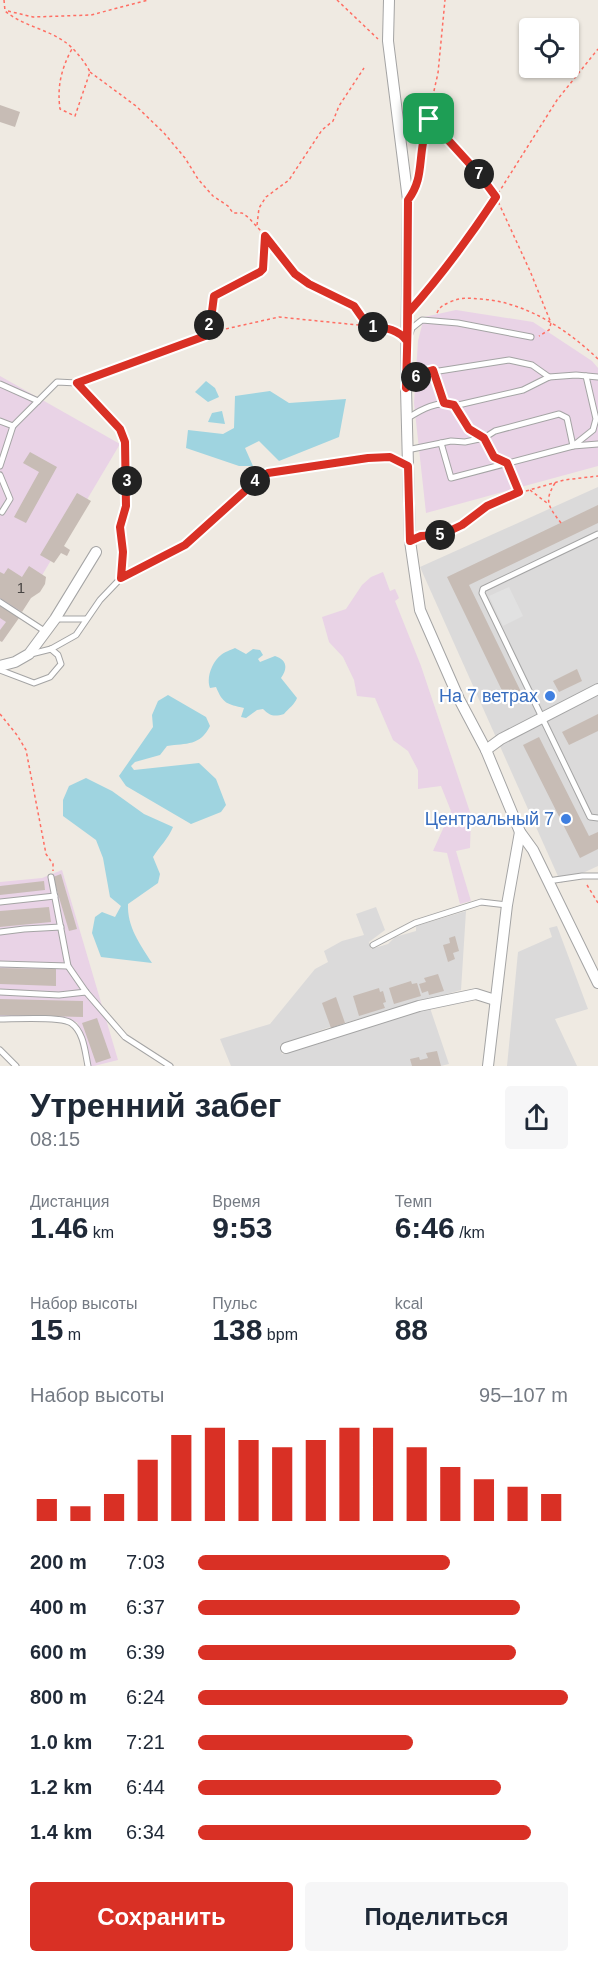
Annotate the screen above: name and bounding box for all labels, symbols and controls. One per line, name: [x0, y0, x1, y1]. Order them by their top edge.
map controls: [519, 18, 579, 78]
button: locate: [519, 18, 579, 78]
pin: [403, 93, 454, 144]
icon: arrive: [412, 102, 445, 135]
pin: 7: [464, 159, 494, 189]
text: 7: [475, 165, 483, 182]
pin: 2: [194, 310, 224, 340]
pin: 1: [358, 312, 388, 342]
text: 2: [205, 316, 213, 333]
text: 1: [369, 318, 377, 335]
pin: 6: [401, 362, 431, 392]
text: 6: [412, 368, 420, 385]
pin: 3: [112, 466, 142, 496]
pin: 4: [240, 466, 270, 496]
text: 3: [123, 472, 131, 489]
text: 4: [251, 472, 259, 489]
pin: 5: [425, 520, 455, 550]
text: 5: [436, 526, 444, 543]
house number: 1: [17, 579, 25, 596]
place label: На 7 ветрах: [439, 686, 538, 706]
marker: На 7 ветрах: [543, 689, 557, 703]
place label: Центральный 7: [425, 809, 554, 829]
marker: Центральный 7: [559, 812, 573, 826]
button: share: [505, 1086, 568, 1149]
text: Утренний забег: [30, 1087, 282, 1124]
text: 08:15: [30, 1128, 80, 1150]
text: Дистанция: [30, 1193, 109, 1210]
text: Время: [212, 1193, 260, 1210]
text: Темп: [395, 1193, 432, 1210]
text: 1.46: [30, 1211, 88, 1244]
text: 9:53: [212, 1211, 272, 1244]
text: 6:46: [395, 1211, 455, 1244]
text: km: [88, 1224, 114, 1241]
text: /km: [455, 1224, 485, 1241]
text: Набор высоты: [30, 1295, 137, 1312]
text: Пульс: [212, 1295, 257, 1312]
text: kcal: [395, 1295, 423, 1312]
text: 15: [30, 1313, 63, 1346]
text: 138: [212, 1313, 262, 1346]
text: 88: [395, 1313, 428, 1346]
text: m: [63, 1326, 81, 1343]
text: bpm: [262, 1326, 298, 1343]
text: Набор высоты: [30, 1384, 164, 1406]
text: 95–107 m: [479, 1384, 568, 1406]
text: 200 m: [30, 1551, 87, 1573]
text: 7:03: [126, 1551, 165, 1573]
text: 400 m: [30, 1596, 87, 1618]
text: 6:37: [126, 1596, 165, 1618]
text: 600 m: [30, 1641, 87, 1663]
text: 6:39: [126, 1641, 165, 1663]
text: 800 m: [30, 1686, 87, 1708]
text: 6:24: [126, 1686, 165, 1708]
text: 1.0 km: [30, 1731, 92, 1753]
text: 7:21: [126, 1731, 165, 1753]
text: 1.2 km: [30, 1776, 92, 1798]
text: 6:44: [126, 1776, 165, 1798]
text: 1.4 km: [30, 1821, 92, 1843]
text: 6:34: [126, 1821, 165, 1843]
button: Сохранить: [30, 1882, 293, 1951]
button: Поделиться: [305, 1882, 568, 1951]

